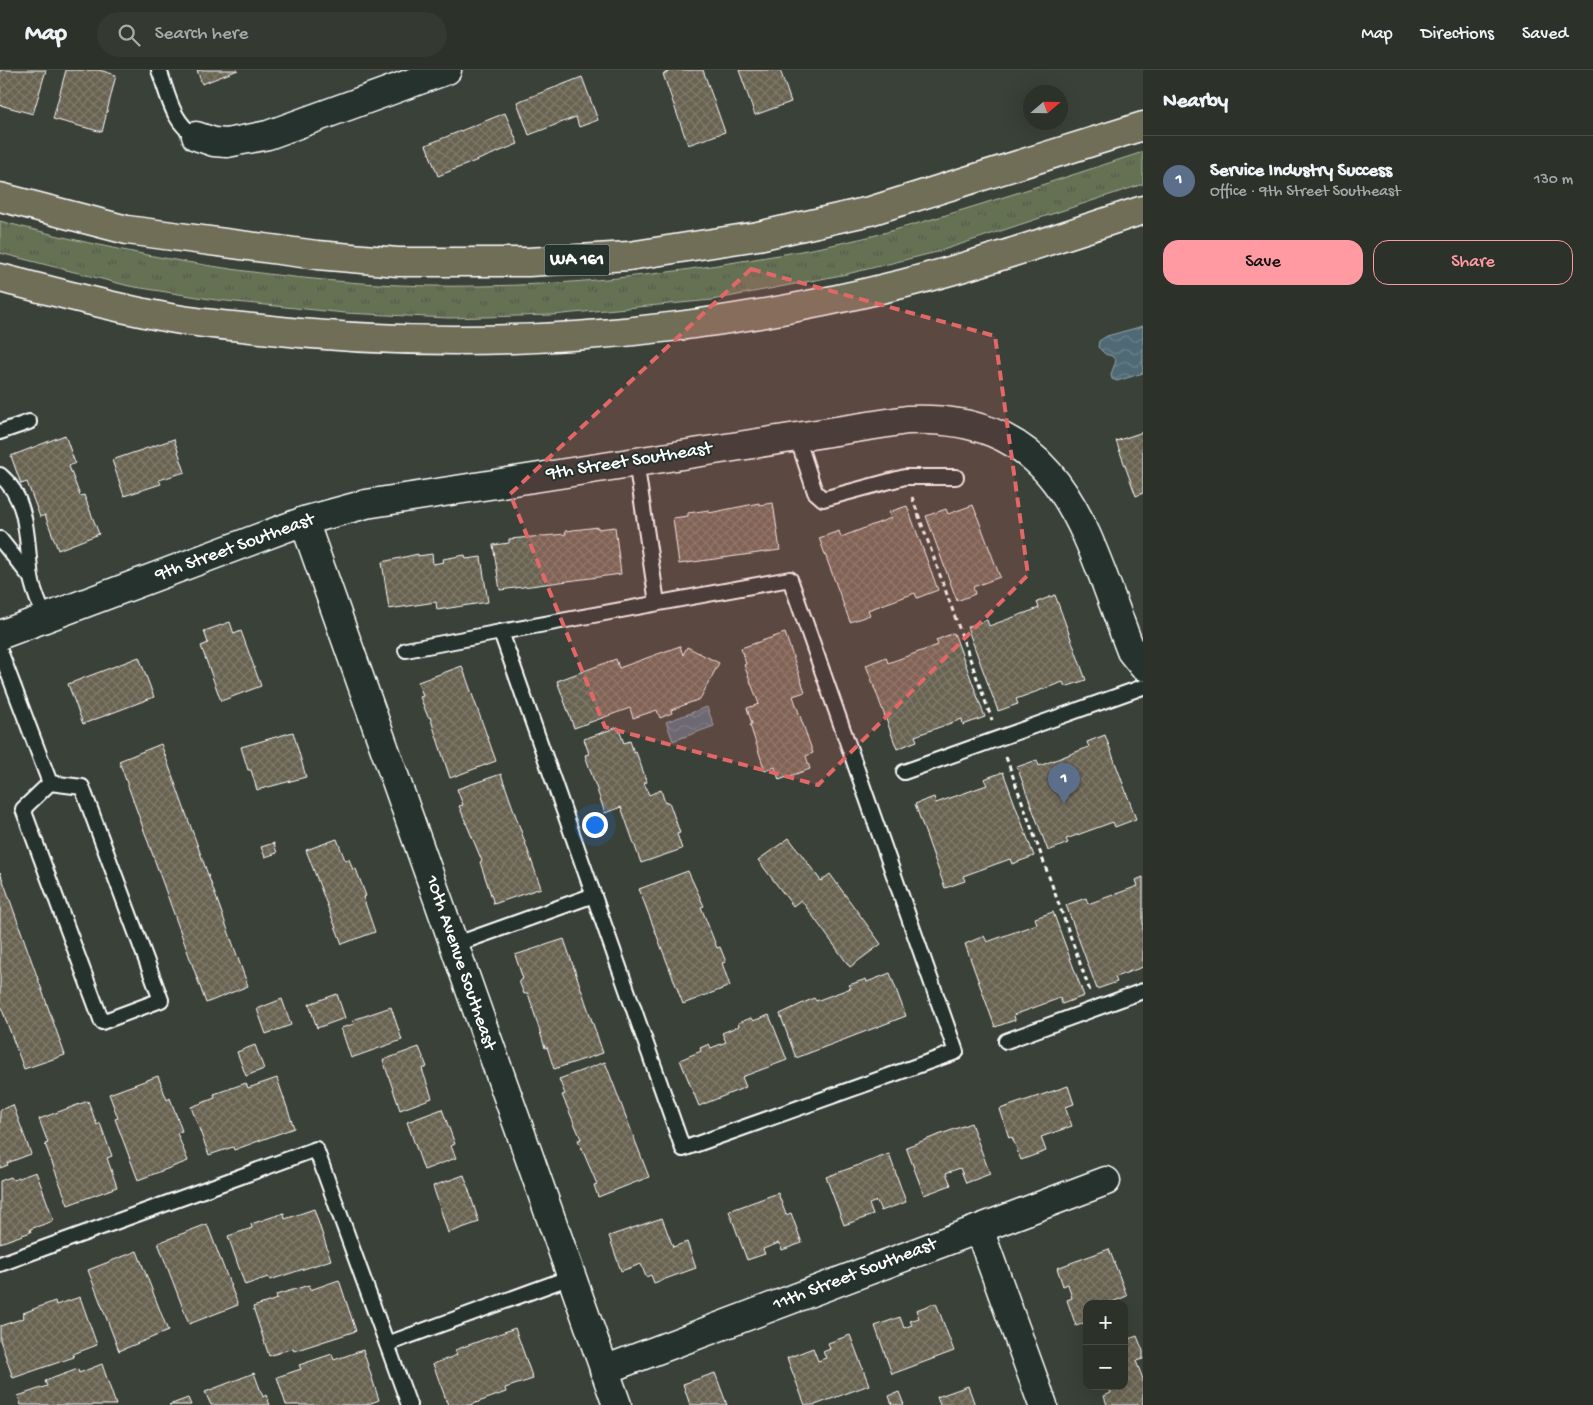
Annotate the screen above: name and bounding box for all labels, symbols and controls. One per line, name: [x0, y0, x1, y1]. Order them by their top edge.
search box: [97, 12, 447, 57]
text: Map: [25, 20, 67, 49]
icon: search: [115, 21, 143, 49]
text: Search here: [155, 23, 248, 46]
text: Map: [1361, 24, 1393, 45]
text: Directions: [1421, 24, 1494, 45]
text: Saved: [1522, 24, 1568, 45]
north arrow: [1023, 85, 1068, 130]
text: Nearby: [1163, 90, 1228, 115]
text: Service Industry Success: [1210, 160, 1392, 183]
text: 1: [1176, 171, 1182, 190]
text: 130 m: [1534, 171, 1573, 190]
text: Office · 9th Street Southeast: [1210, 183, 1401, 202]
button: Save: [1163, 240, 1363, 285]
button: Share: [1373, 240, 1573, 285]
road number: WA 161: [544, 244, 610, 276]
street label: 9th Street Southeast: [543, 437, 716, 487]
street label: 9th Street Southeast: [151, 508, 320, 588]
pin: 1: [1048, 763, 1080, 804]
your location: [582, 812, 608, 838]
street label: 10th Avenue Southeast: [419, 872, 501, 1055]
street label: 11th Street Southeast: [769, 1232, 942, 1317]
map controls: [1083, 1300, 1128, 1390]
button: +: [1083, 1300, 1128, 1345]
button: −: [1083, 1345, 1128, 1390]

